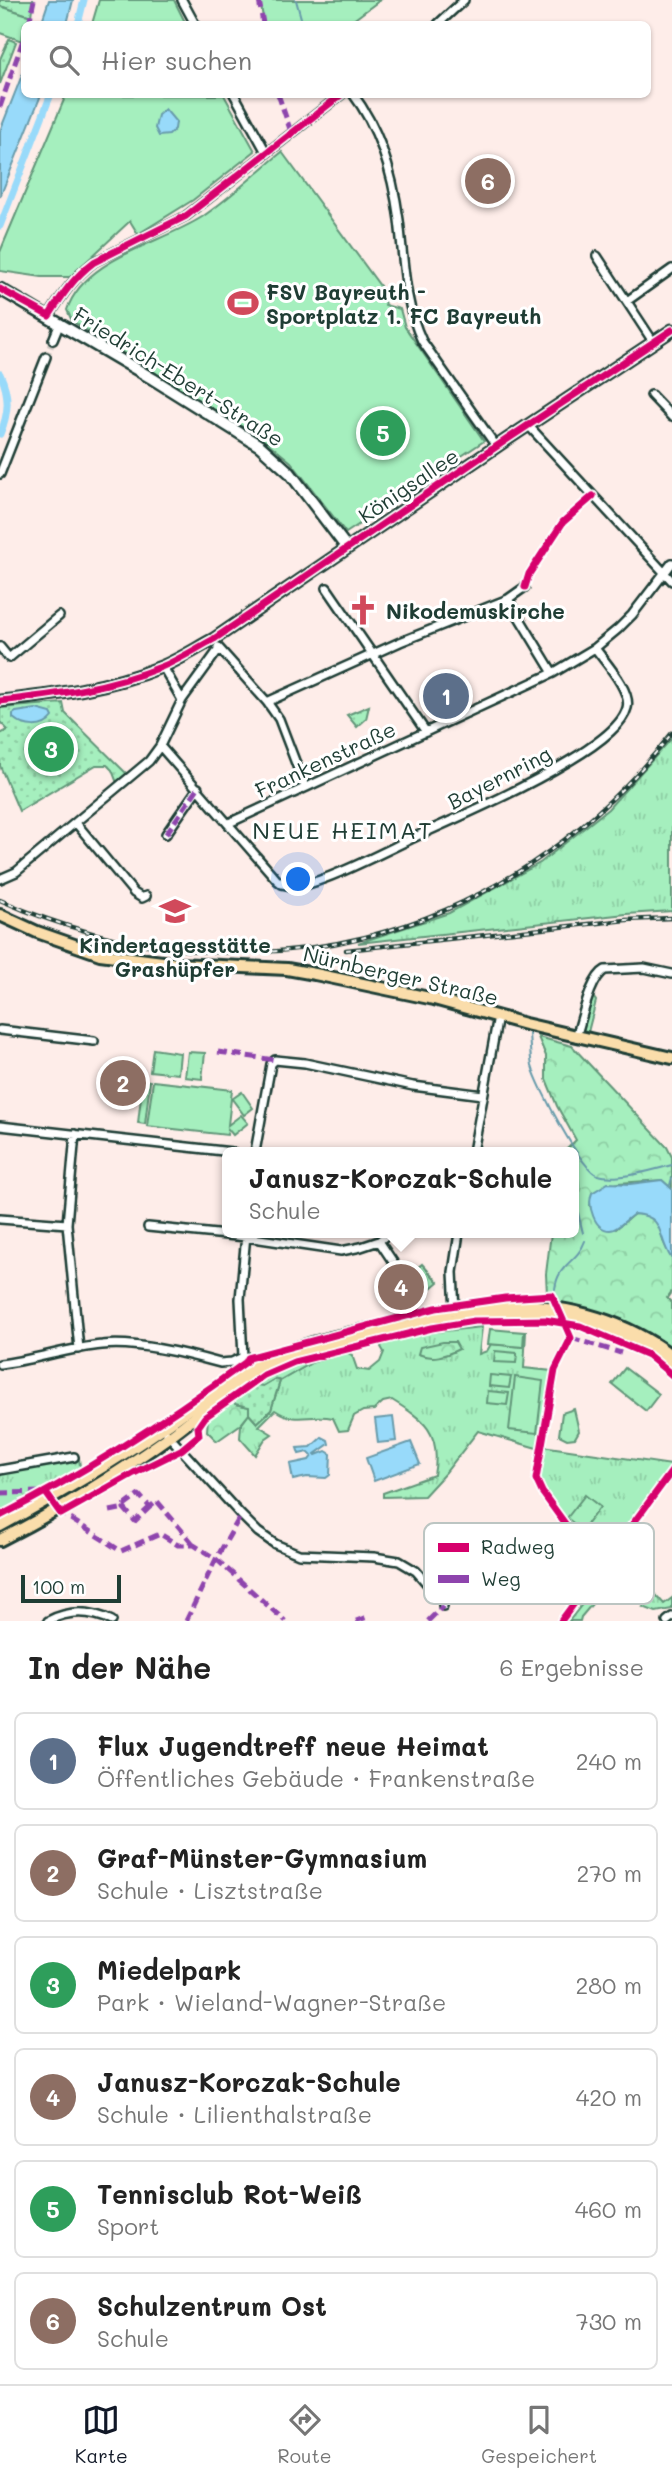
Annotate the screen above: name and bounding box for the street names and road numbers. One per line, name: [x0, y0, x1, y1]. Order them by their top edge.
street label: Friedrich-Ebert-Straße: [69, 300, 289, 452]
street label: Königsallee: [353, 442, 463, 528]
street label: Frankenstraße: [250, 715, 400, 803]
street label: Bayernring: [443, 739, 555, 815]
street label: Nürnberger Straße: [301, 939, 501, 1011]

